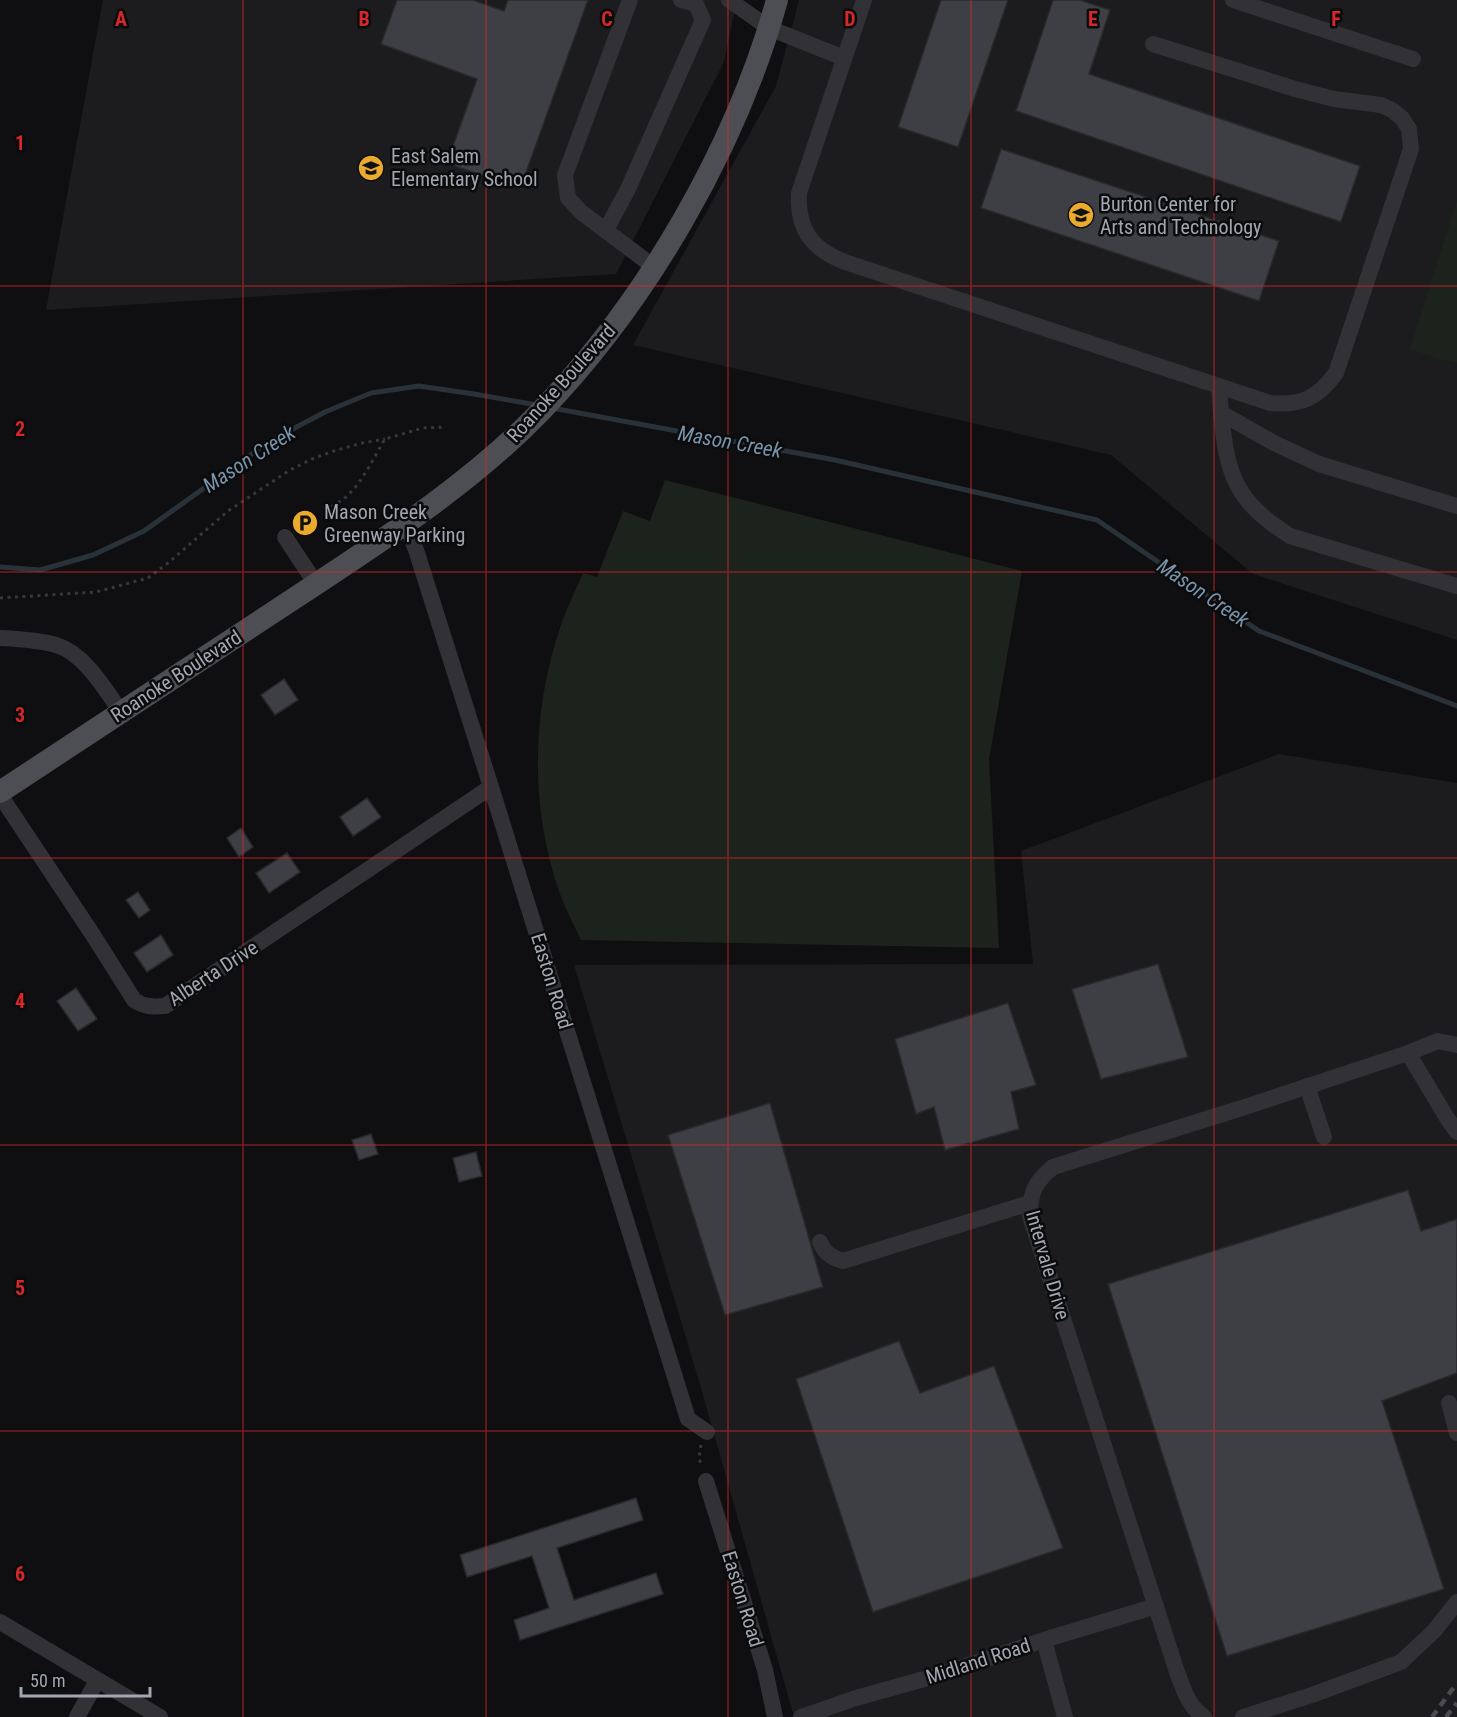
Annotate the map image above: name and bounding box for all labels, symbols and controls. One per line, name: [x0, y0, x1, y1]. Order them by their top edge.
text: A: [115, 7, 127, 31]
text: B: [358, 7, 370, 31]
text: C: [601, 7, 613, 31]
text: D: [844, 7, 856, 31]
text: E: [1088, 7, 1098, 31]
text: F: [1331, 7, 1341, 31]
text: 1: [15, 131, 25, 155]
place label: East Salem Elementary School: [391, 144, 538, 191]
school or university icon: East Salem Elementary School: [356, 153, 386, 183]
place label: Burton Center for Arts and Technology: [1100, 192, 1261, 239]
school or university icon: Burton Center for Arts and Technology: [1066, 200, 1096, 230]
street label: Roanoke Boulevard: [502, 319, 620, 447]
text: 2: [15, 417, 25, 441]
water label: Mason Creek: [198, 420, 300, 498]
water label: Mason Creek: [676, 421, 785, 463]
place label: Mason Creek Greenway Parking: [324, 500, 465, 547]
parking icon: Mason Creek Greenway Parking: [290, 508, 320, 538]
water label: Mason Creek: [1153, 554, 1254, 633]
street label: Roanoke Boulevard: [106, 625, 246, 727]
text: 3: [15, 703, 25, 727]
street label: Easton Road: [526, 930, 578, 1032]
street label: Alberta Drive: [164, 935, 262, 1011]
text: 4: [15, 989, 25, 1013]
street label: Intervale Drive: [1021, 1208, 1075, 1322]
text: 5: [15, 1276, 25, 1300]
street label: Easton Road: [717, 1548, 769, 1650]
text: 6: [15, 1562, 25, 1586]
street label: Midland Road: [923, 1633, 1033, 1689]
scale bar: [21, 1660, 150, 1698]
text: 50 m: [30, 1670, 65, 1691]

